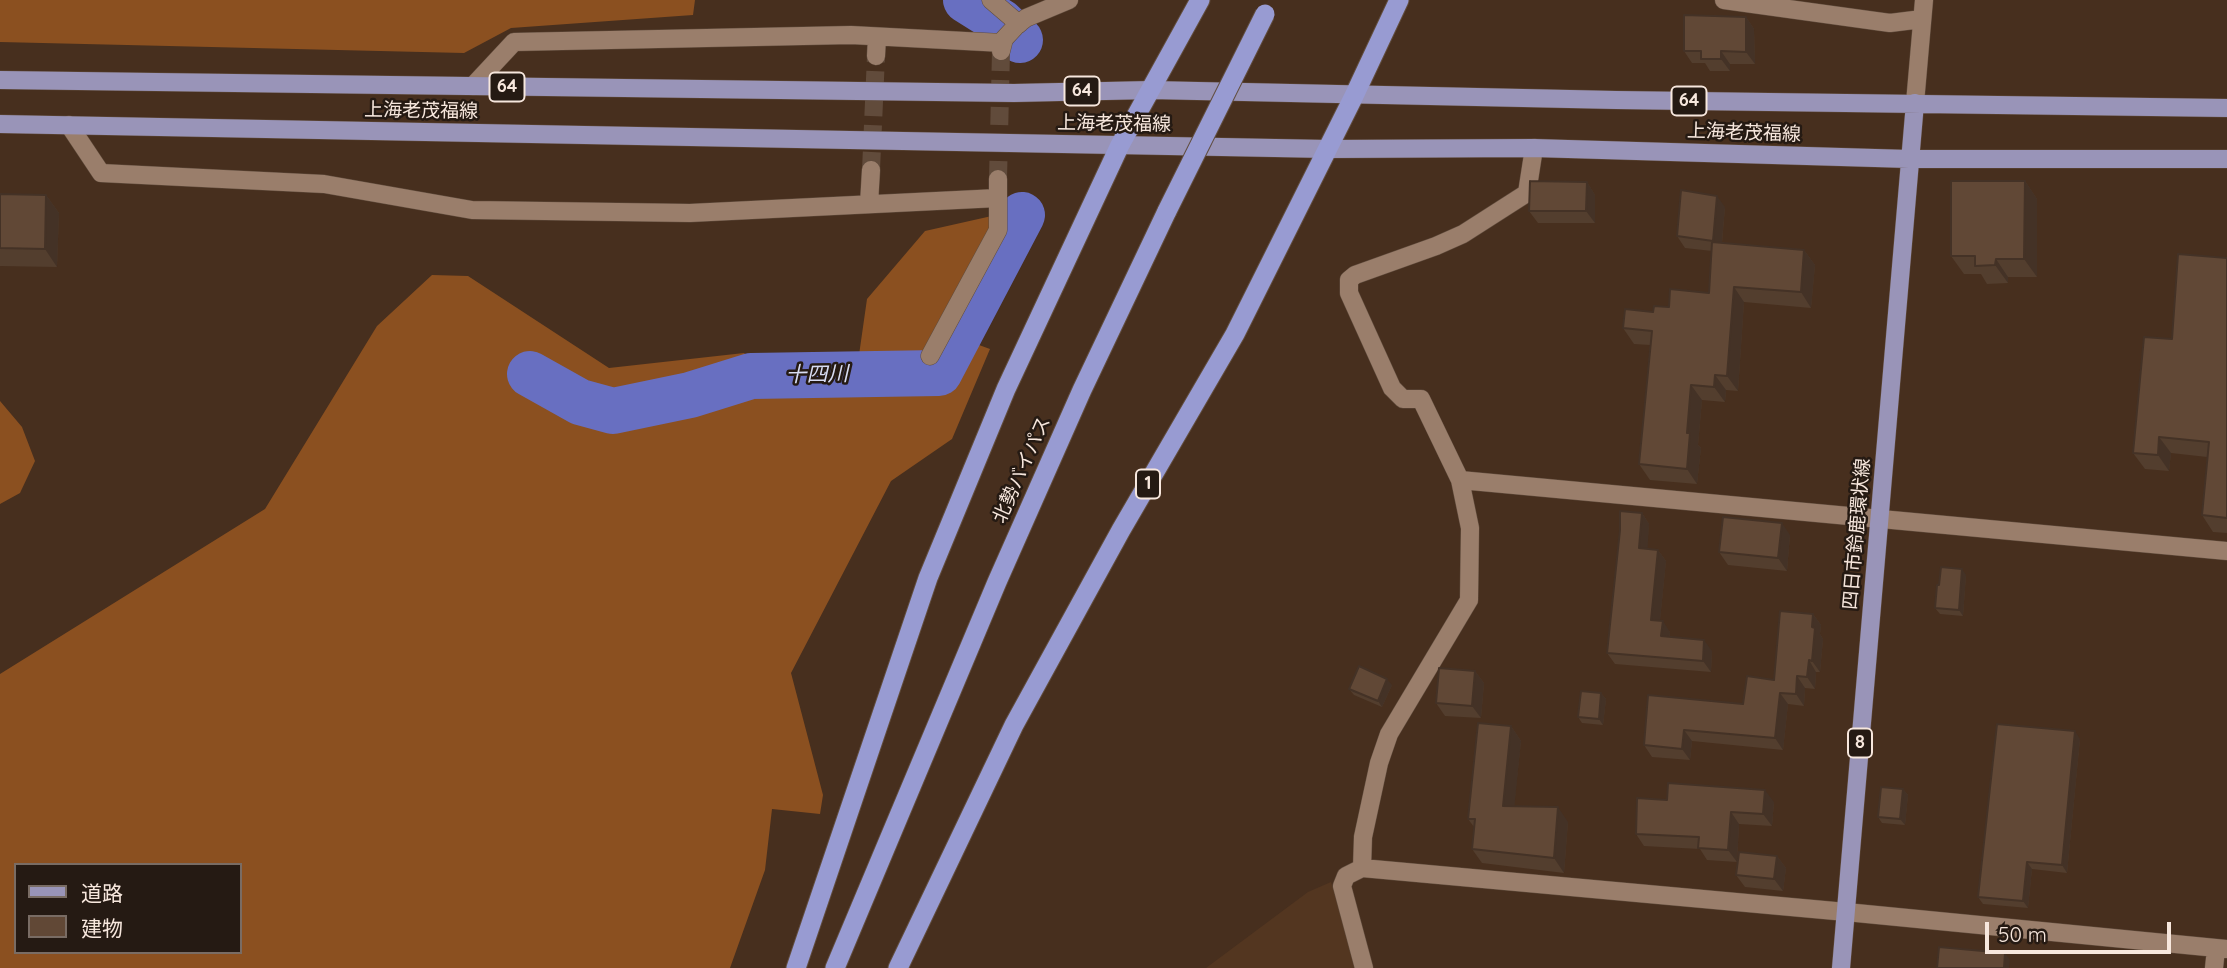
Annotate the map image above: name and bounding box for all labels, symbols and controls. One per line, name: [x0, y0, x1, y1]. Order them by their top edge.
road number: 64: [490, 72, 524, 102]
road number: 64: [1064, 76, 1100, 106]
road number: 64: [1672, 86, 1706, 116]
street label: 上海老茂福線: [364, 99, 478, 123]
street label: 上海老茂福線: [1057, 112, 1171, 136]
street label: 上海老茂福線: [1687, 120, 1801, 146]
water label: 十四川: [785, 362, 849, 388]
street label: 北勢バイパス: [988, 413, 1056, 527]
street label: 四日市鈴鹿環状線: [1839, 457, 1875, 611]
road number: 1: [1136, 470, 1160, 498]
road number: 8: [1848, 728, 1872, 758]
legend: [14, 863, 242, 954]
text: 道路: [81, 880, 123, 906]
scale bar: [1989, 908, 2174, 952]
text: 建物: [81, 915, 123, 941]
text: 50 m: [1998, 921, 2047, 947]

